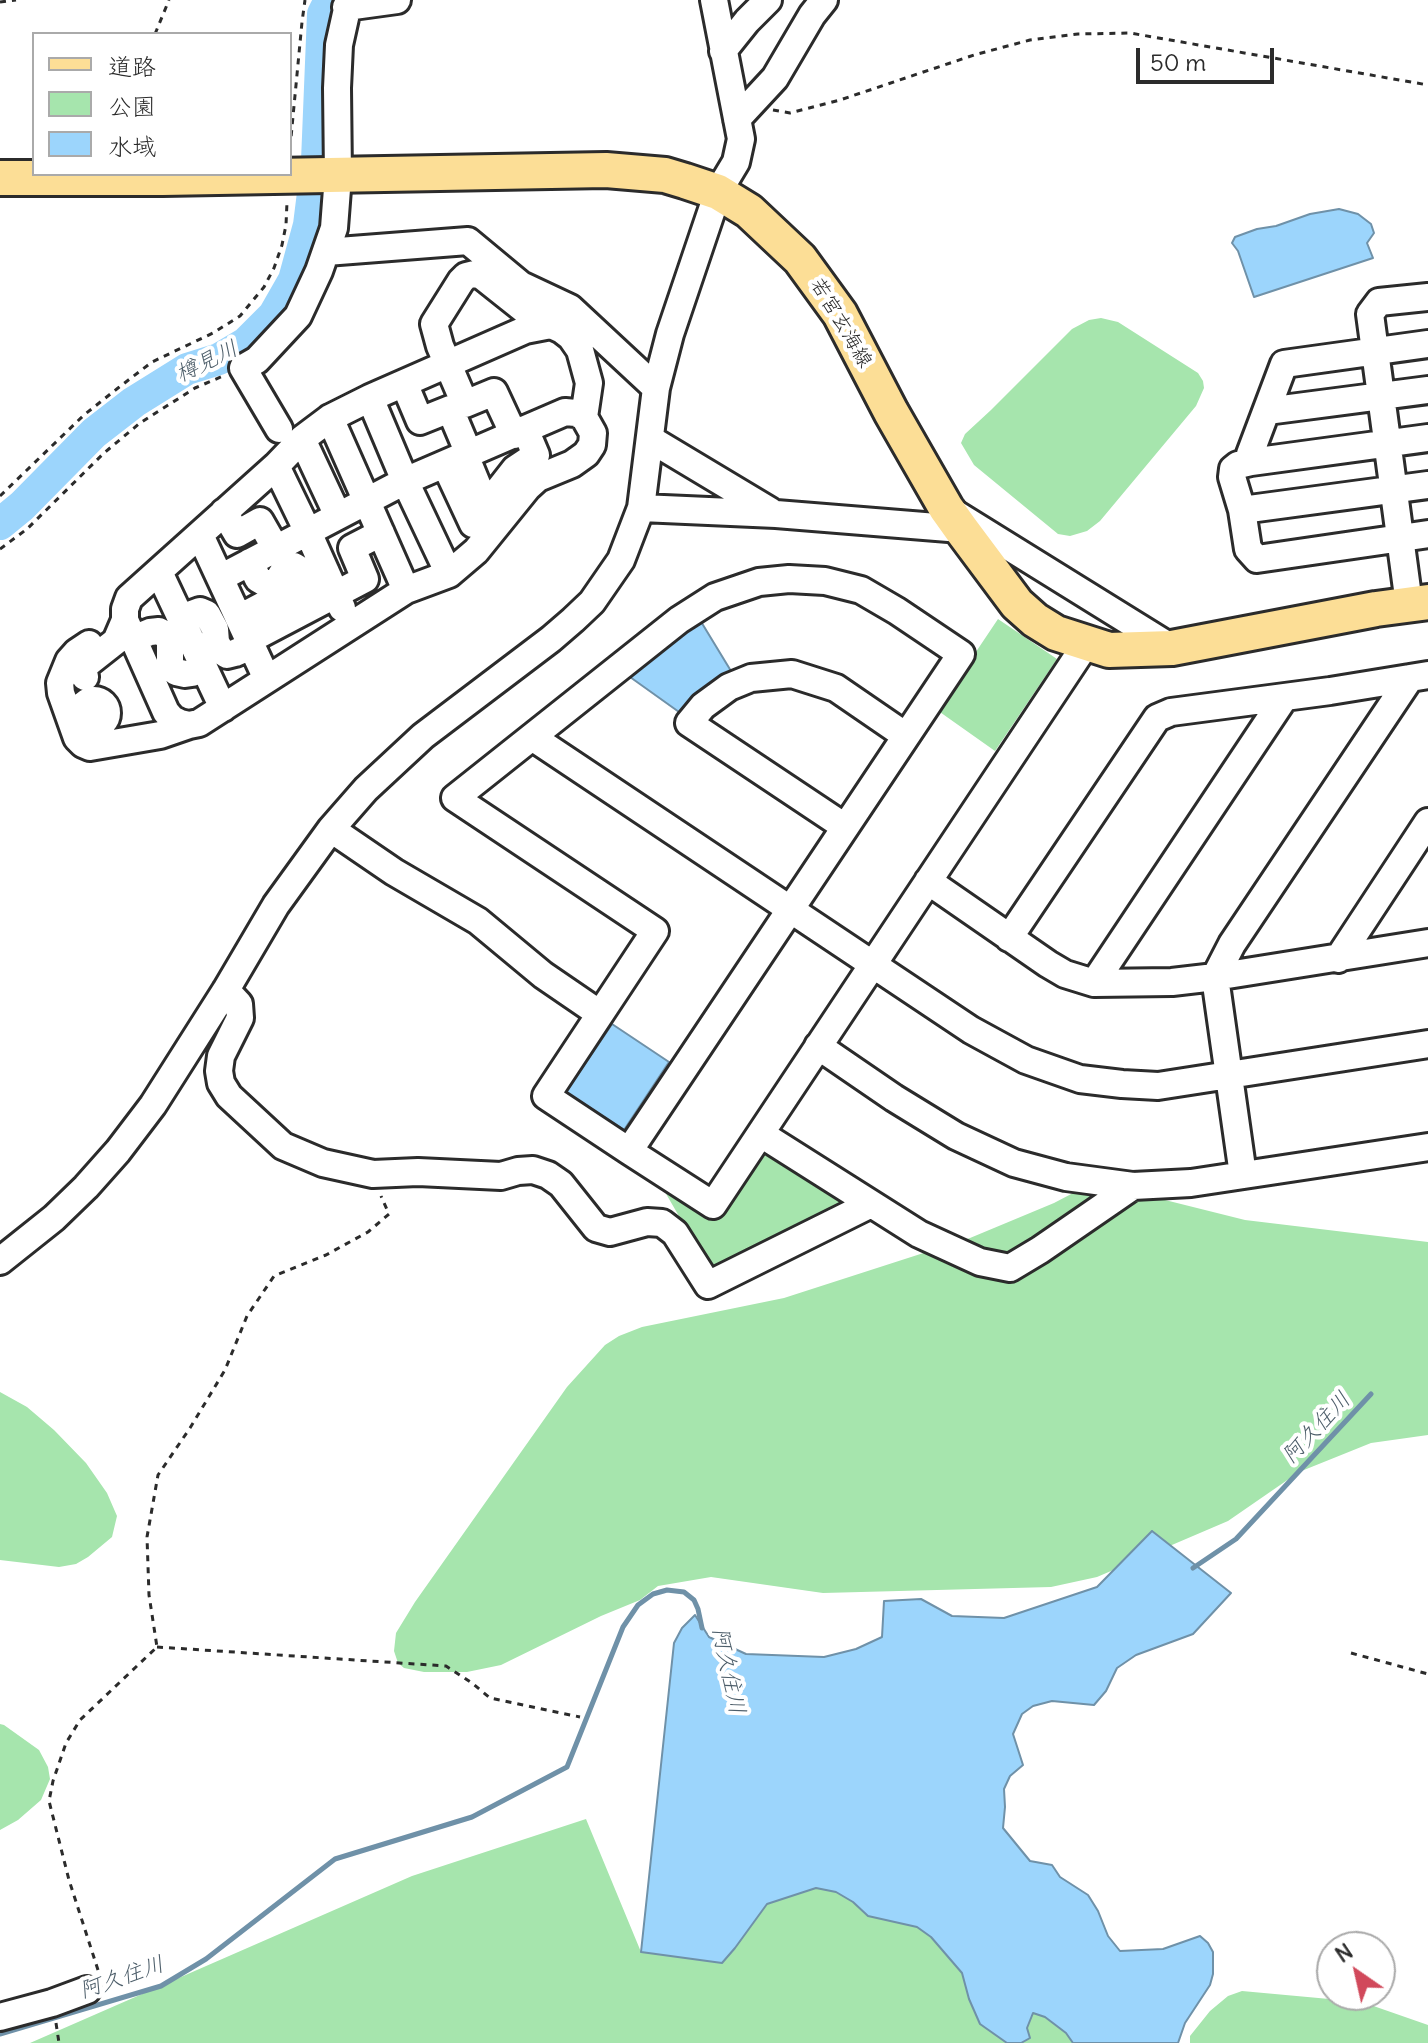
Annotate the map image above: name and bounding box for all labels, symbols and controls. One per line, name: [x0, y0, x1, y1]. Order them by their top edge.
legend: [32, 32, 292, 176]
scale bar: [1140, 32, 1278, 82]
text: 50 m: [1150, 47, 1206, 77]
text: 道路: [108, 51, 156, 81]
text: 公園: [108, 91, 156, 121]
text: 水域: [108, 131, 156, 161]
street label: 若宮玄海線: [805, 274, 877, 372]
water label: 樽見川: [172, 336, 242, 388]
water label: 阿久住川: [1277, 1387, 1357, 1469]
water label: 阿久住川: [706, 1625, 750, 1717]
north arrow: [1316, 1931, 1396, 2011]
text: N: [1330, 1937, 1358, 1969]
water label: 阿久住川: [76, 1951, 168, 2005]

